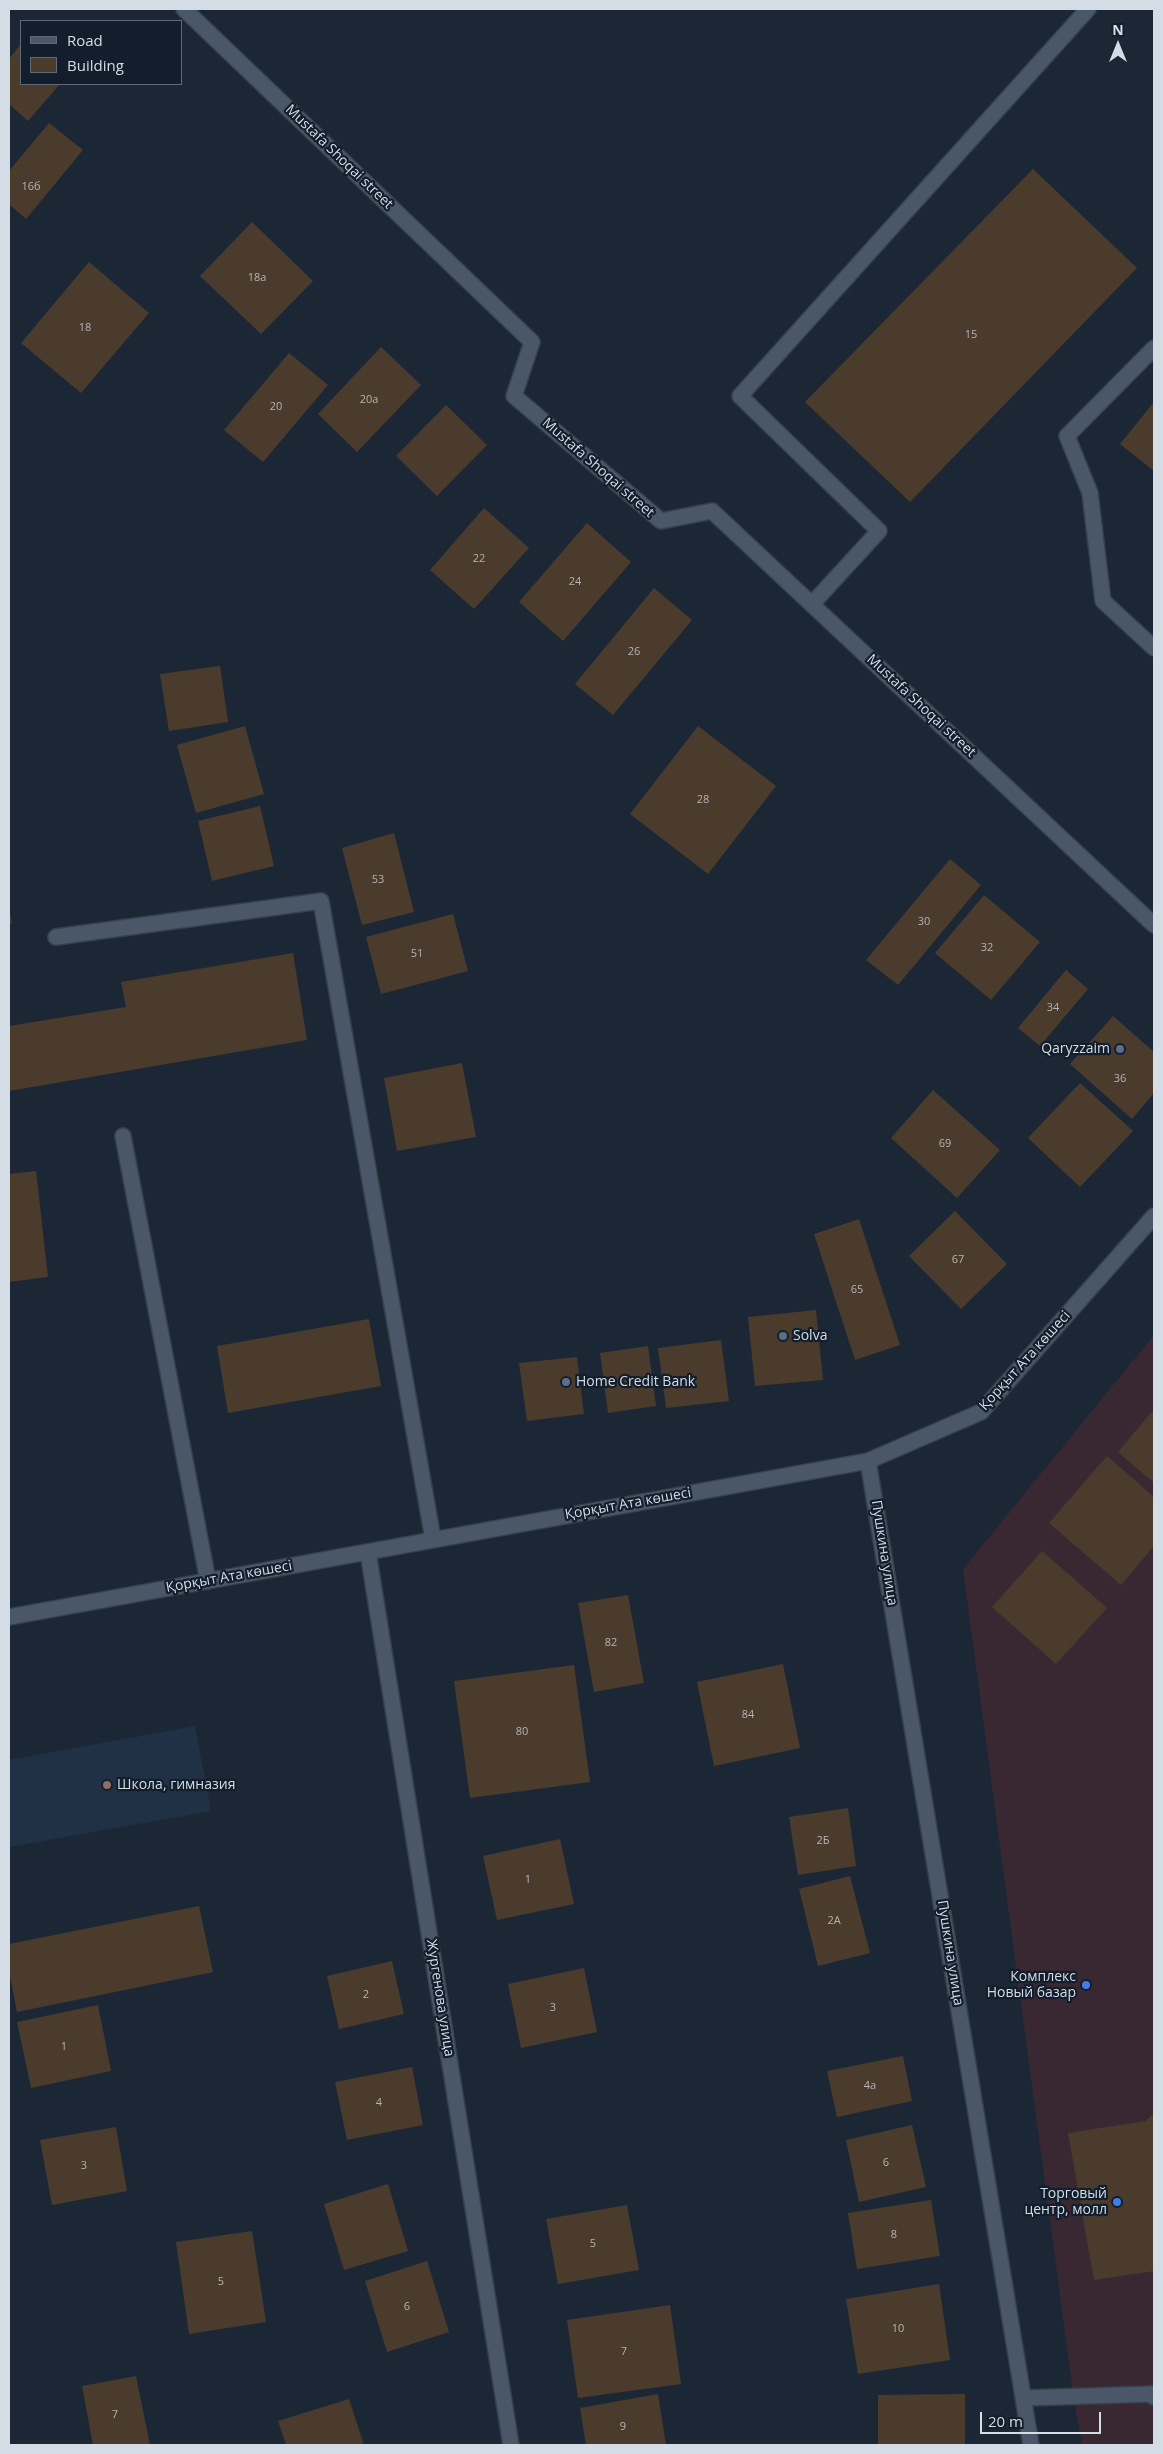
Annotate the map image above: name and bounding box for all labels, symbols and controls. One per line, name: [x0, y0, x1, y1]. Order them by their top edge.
legend: [20, 20, 182, 85]
north arrow: [1093, 20, 1143, 70]
text: N: [1112, 20, 1124, 39]
text: Road: [67, 30, 103, 50]
text: Building: [67, 55, 124, 75]
street label: Mustafa Shoqai street: [282, 101, 396, 213]
house number: 16б: [21, 180, 41, 194]
house number: 18а: [248, 271, 266, 285]
house number: 18: [79, 321, 91, 335]
house number: 15: [965, 328, 977, 342]
house number: 20а: [360, 393, 378, 407]
house number: 20: [270, 400, 282, 414]
street label: Mustafa Shoqai street: [539, 415, 657, 521]
house number: 22: [473, 552, 485, 566]
house number: 24: [569, 575, 581, 589]
house number: 26: [628, 645, 640, 659]
street label: Mustafa Shoqai street: [863, 651, 979, 761]
house number: 28: [697, 793, 709, 807]
house number: 53: [372, 873, 384, 887]
house number: 30: [918, 915, 930, 929]
house number: 32: [981, 941, 993, 955]
house number: 51: [411, 947, 423, 961]
house number: 34: [1047, 1001, 1059, 1015]
place label: Qaryzzaim: [1041, 1041, 1110, 1057]
marker: Qaryzzaim: [1114, 1043, 1126, 1055]
house number: 36: [1114, 1072, 1126, 1086]
house number: 69: [939, 1137, 951, 1151]
house number: 67: [952, 1253, 964, 1267]
house number: 65: [851, 1283, 863, 1297]
street label: Қорқыт Ата көшесі: [976, 1308, 1074, 1414]
place label: Solva: [793, 1328, 827, 1344]
marker: Solva: [777, 1330, 789, 1342]
place label: Home Credit Bank: [576, 1374, 695, 1390]
marker: Home Credit Bank: [560, 1376, 572, 1388]
street label: Қорқыт Ата көшесі: [564, 1485, 692, 1523]
street label: Пушкина улица: [867, 1499, 901, 1607]
street label: Қорқыт Ата көшесі: [165, 1558, 293, 1596]
house number: 82: [605, 1636, 617, 1650]
house number: 84: [742, 1708, 754, 1722]
house number: 80: [516, 1725, 528, 1739]
place label: Школа, гимназия: [117, 1777, 235, 1793]
marker: Школа, гимназия: [101, 1779, 113, 1791]
house number: 2Б: [816, 1834, 830, 1848]
house number: 1: [525, 1873, 531, 1887]
street label: Пушкина улица: [933, 1899, 967, 2007]
house number: 2А: [827, 1914, 841, 1928]
street label: Жургенова улица: [422, 1938, 458, 2058]
place label: Комплекс Новый базар: [987, 1969, 1076, 2001]
marker: Комплекс Новый базар: [1080, 1979, 1092, 1991]
house number: 2: [363, 1988, 369, 2002]
house number: 3: [550, 2001, 556, 2015]
house number: 1: [61, 2040, 67, 2054]
house number: 4а: [864, 2079, 876, 2093]
house number: 4: [376, 2096, 382, 2110]
house number: 6: [883, 2156, 889, 2170]
house number: 3: [81, 2159, 87, 2173]
place label: Торговый центр, молл: [1024, 2186, 1107, 2218]
marker: Торговый центр, молл: [1111, 2196, 1123, 2208]
house number: 8: [891, 2228, 897, 2242]
house number: 5: [590, 2237, 596, 2251]
house number: 5: [218, 2275, 224, 2289]
house number: 6: [404, 2300, 410, 2314]
house number: 10: [892, 2322, 904, 2336]
house number: 7: [621, 2345, 627, 2359]
scale bar: [983, 2402, 1104, 2434]
house number: 7: [112, 2408, 118, 2422]
text: 20 m: [988, 2411, 1023, 2431]
house number: 9: [620, 2420, 626, 2434]

